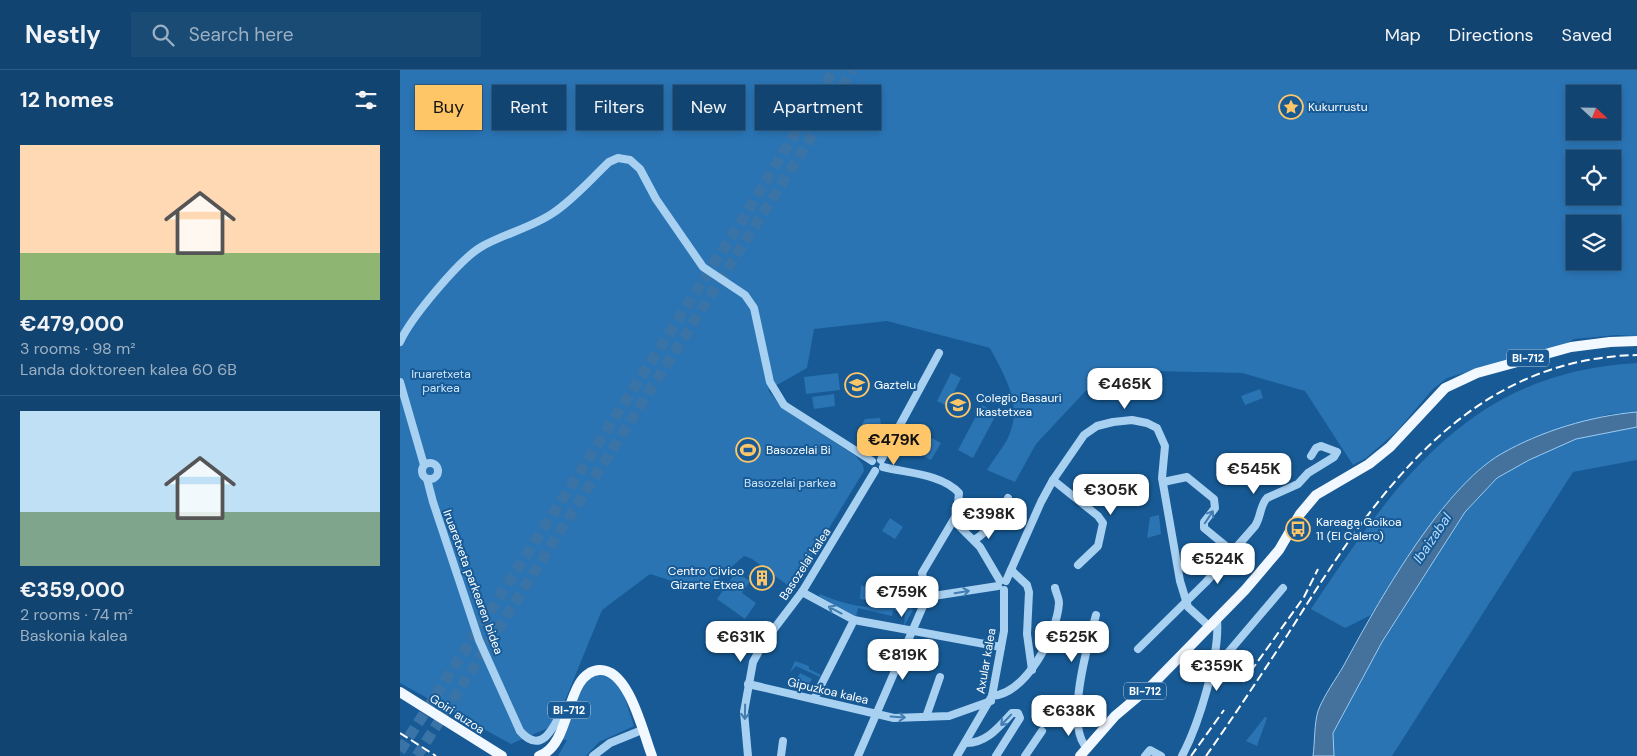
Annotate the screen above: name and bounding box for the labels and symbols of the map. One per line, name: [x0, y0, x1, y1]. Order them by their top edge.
north arrow: [1566, 85, 1621, 140]
place icon: Kukurrustu: [1278, 94, 1304, 120]
place label: Kukurrustu: [1308, 99, 1368, 115]
road number: BI-712: [1507, 350, 1549, 366]
park label: Iruaretxeta parkea: [411, 366, 471, 396]
pin: €465K: [1090, 368, 1160, 410]
school or university icon: Gaztelu: [844, 372, 870, 398]
place label: Gaztelu: [874, 377, 916, 393]
place label: Colegio Basauri Ikastetxea: [976, 390, 1062, 420]
school or university icon: Colegio Basauri Ikastetxea: [945, 392, 971, 418]
pin: €479K: [859, 424, 929, 466]
sports icon: Basozelai Bi: [735, 437, 761, 463]
place label: Basozelai Bi: [766, 442, 831, 458]
pin: €545K: [1219, 452, 1289, 495]
pin: €305K: [1076, 474, 1146, 516]
park label: Basozelai parkea: [744, 475, 836, 491]
pin: €398K: [954, 498, 1024, 540]
street label: Iruaretxeta parkearen bidea: [439, 508, 507, 656]
water label: Ibaizabal: [1409, 509, 1456, 567]
one-way arrow: [1204, 511, 1214, 525]
place label: Kareaga Goikoa 11 (El Calero): [1316, 514, 1402, 544]
bus stop icon: Kareaga Goikoa 11 (El Calero): [1285, 516, 1311, 542]
street label: Basozelai kalea: [776, 525, 834, 603]
pin: €524K: [1183, 542, 1253, 585]
place label: Centro Civico Gizarte Etxea: [668, 563, 744, 593]
building icon: Centro Civico Gizarte Etxea: [749, 565, 775, 591]
pin: €759K: [867, 576, 937, 618]
one-way arrow: [954, 586, 970, 596]
one-way arrow: [828, 605, 843, 614]
pin: €631K: [706, 620, 776, 663]
pin: €525K: [1037, 620, 1107, 663]
street label: Axular kalea: [972, 627, 1000, 695]
pin: €819K: [868, 638, 938, 681]
pin: €359K: [1182, 650, 1252, 692]
street label: Gipuzkoa kalea: [786, 674, 870, 708]
road number: BI-712: [1124, 682, 1166, 700]
street label: Goiri auzoa: [427, 690, 487, 738]
pin: €638K: [1034, 694, 1104, 737]
road number: BI-712: [548, 702, 590, 718]
one-way arrow: [740, 704, 750, 720]
one-way arrow: [890, 713, 906, 722]
one-way arrow: [1000, 713, 1012, 726]

